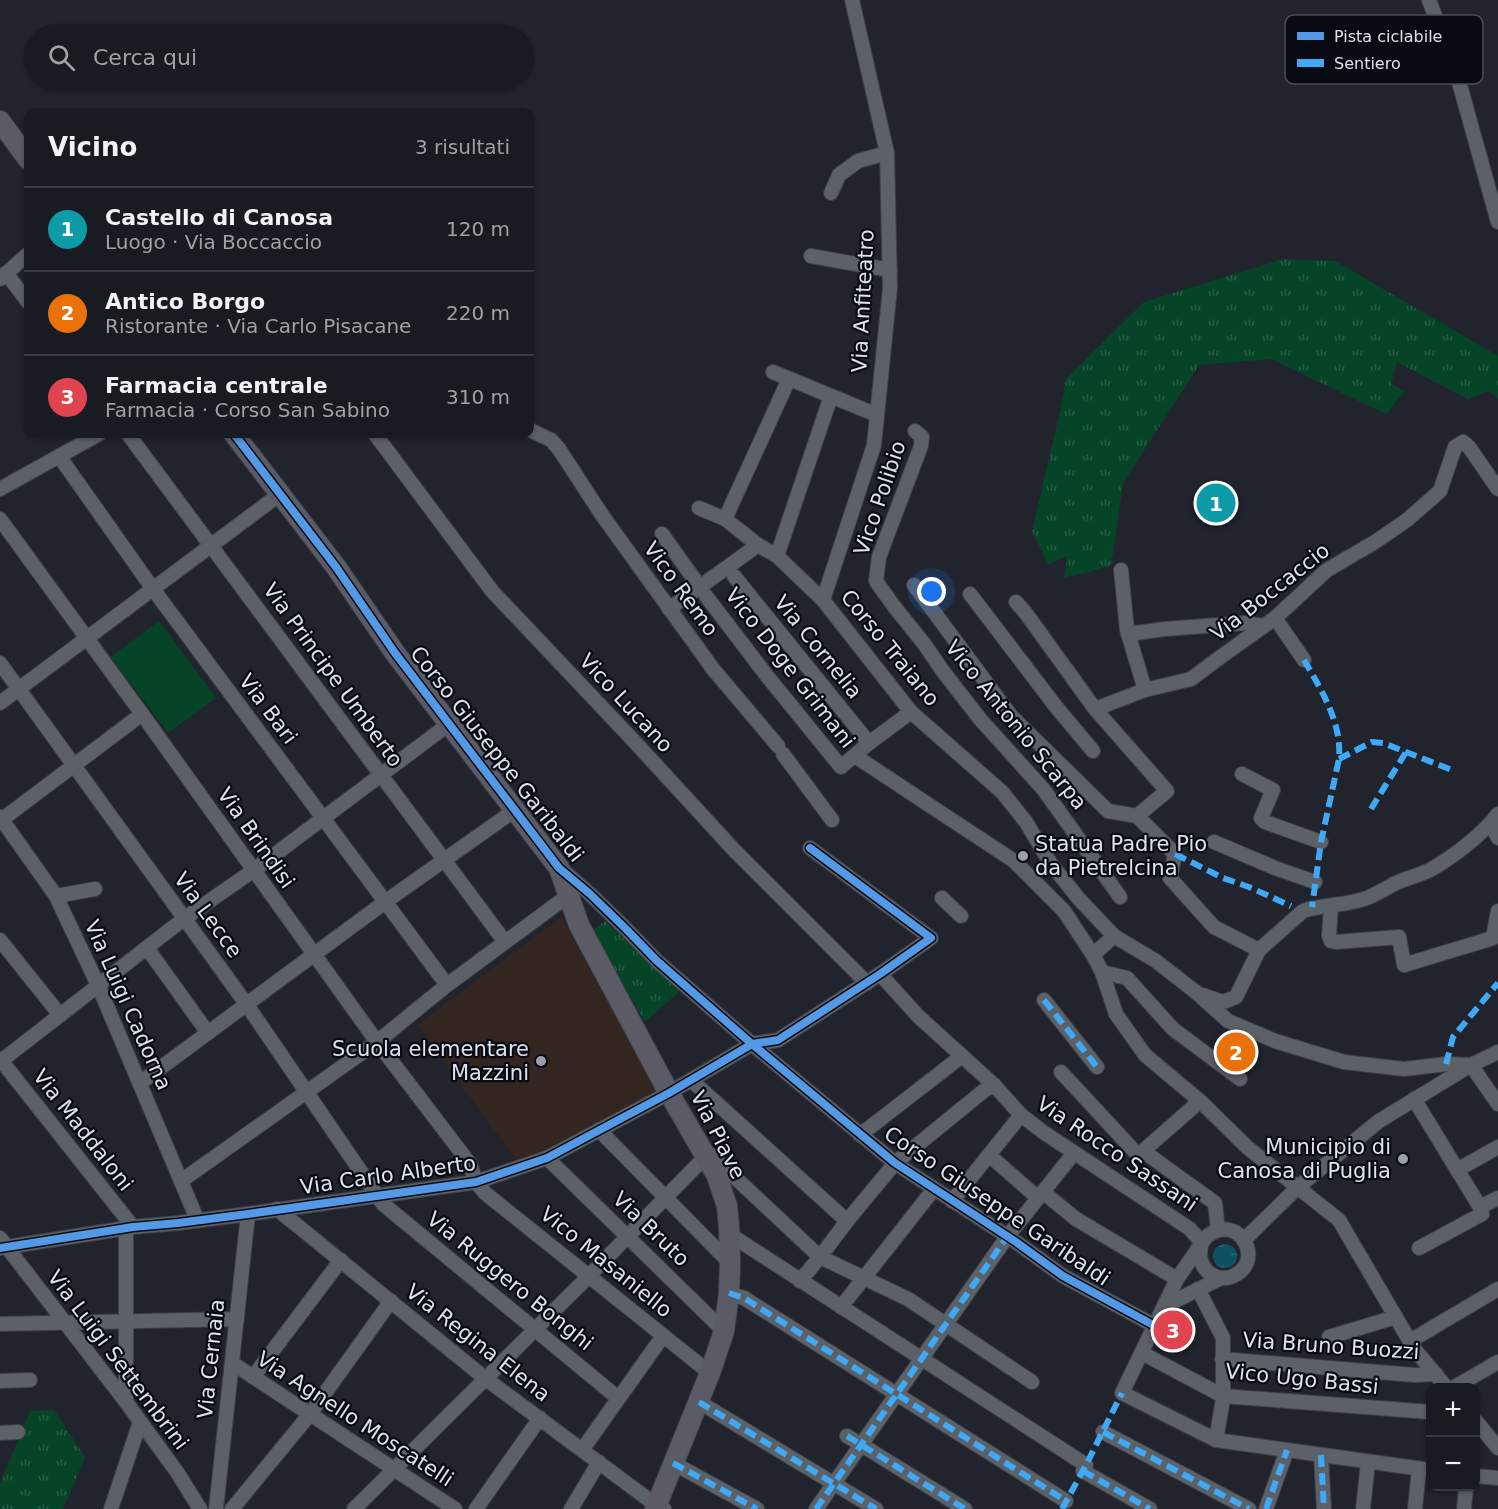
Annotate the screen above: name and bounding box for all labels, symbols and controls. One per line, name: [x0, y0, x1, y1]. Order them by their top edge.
legend: [1285, 15, 1483, 84]
search box: [24, 24, 534, 90]
text: Pista ciclabile: [1334, 27, 1442, 46]
icon: search: [45, 41, 78, 74]
text: Cerca qui: [93, 45, 197, 70]
text: Sentiero: [1334, 54, 1401, 73]
text: Vicino: [48, 132, 137, 162]
text: 3 risultati: [415, 135, 510, 159]
text: Castello di Canosa: [105, 205, 333, 230]
text: 1: [61, 217, 74, 241]
text: 120 m: [446, 217, 510, 241]
street label: Via Anfiteatro: [847, 229, 879, 373]
text: Luogo · Via Boccaccio: [105, 230, 322, 254]
text: Antico Borgo: [105, 289, 265, 314]
text: 2: [61, 301, 74, 325]
text: 220 m: [446, 301, 510, 325]
text: Ristorante · Via Carlo Pisacane: [105, 314, 411, 338]
text: Farmacia centrale: [105, 373, 328, 398]
text: 3: [61, 385, 74, 409]
text: 310 m: [446, 385, 510, 409]
text: Farmacia · Corso San Sabino: [105, 398, 390, 422]
street label: Vico Polibio: [849, 438, 911, 558]
pin: 1: [1196, 480, 1236, 526]
street label: Vico Remo: [639, 537, 723, 641]
street label: Via Boccaccio: [1206, 538, 1334, 646]
your location: [917, 577, 946, 606]
street label: Via Principe Umberto: [258, 578, 408, 772]
street label: Vico Doge Grimani: [720, 583, 860, 753]
street label: Corso Traiano: [836, 585, 944, 711]
street label: Via Cornelia: [769, 591, 867, 703]
street label: Vico Antonio Scarpa: [940, 636, 1092, 814]
street label: Corso Giuseppe Garibaldi: [405, 641, 589, 867]
street label: Vico Lucano: [574, 649, 678, 757]
street label: Via Bari: [234, 669, 302, 749]
street label: Via Brindisi: [212, 783, 300, 893]
place label: Statua Padre Pio da Pietrelcina: [1035, 832, 1207, 880]
marker: Statua Padre Pio da Pietrelcina: [1016, 849, 1030, 863]
street label: Via Lecce: [169, 868, 247, 962]
street label: Via Luigi Cadorna: [80, 916, 176, 1094]
pin: 2: [1216, 1030, 1256, 1074]
place label: Scuola elementare Mazzini: [332, 1037, 529, 1085]
marker: Scuola elementare Mazzini: [534, 1054, 548, 1068]
street label: Via Maddaloni: [28, 1064, 138, 1196]
street label: Via Piave: [686, 1087, 750, 1183]
street label: Via Rocco Sassani: [1032, 1091, 1202, 1217]
street label: Corso Giuseppe Garibaldi: [880, 1121, 1114, 1291]
place label: Municipio di Canosa di Puglia: [1218, 1135, 1391, 1183]
street label: Via Carlo Alberto: [299, 1151, 477, 1199]
marker: Municipio di Canosa di Puglia: [1396, 1152, 1410, 1166]
street label: Via Bruto: [608, 1187, 694, 1271]
street label: Vico Masaniello: [535, 1202, 677, 1322]
street label: Via Ruggero Bonghi: [422, 1207, 598, 1355]
street label: Via Luigi Settembrini: [43, 1265, 193, 1455]
street label: Via Regina Elena: [401, 1279, 555, 1407]
street label: Via Cernaia: [193, 1298, 229, 1420]
pin: 3: [1154, 1308, 1192, 1352]
street label: Via Bruno Buozzi: [1242, 1328, 1420, 1364]
street label: Via Agnello Moscatelli: [252, 1346, 458, 1492]
street label: Vico Ugo Bassi: [1224, 1359, 1380, 1399]
map controls: [1426, 1383, 1480, 1491]
button: +: [1426, 1383, 1480, 1437]
button: −: [1426, 1437, 1480, 1491]

